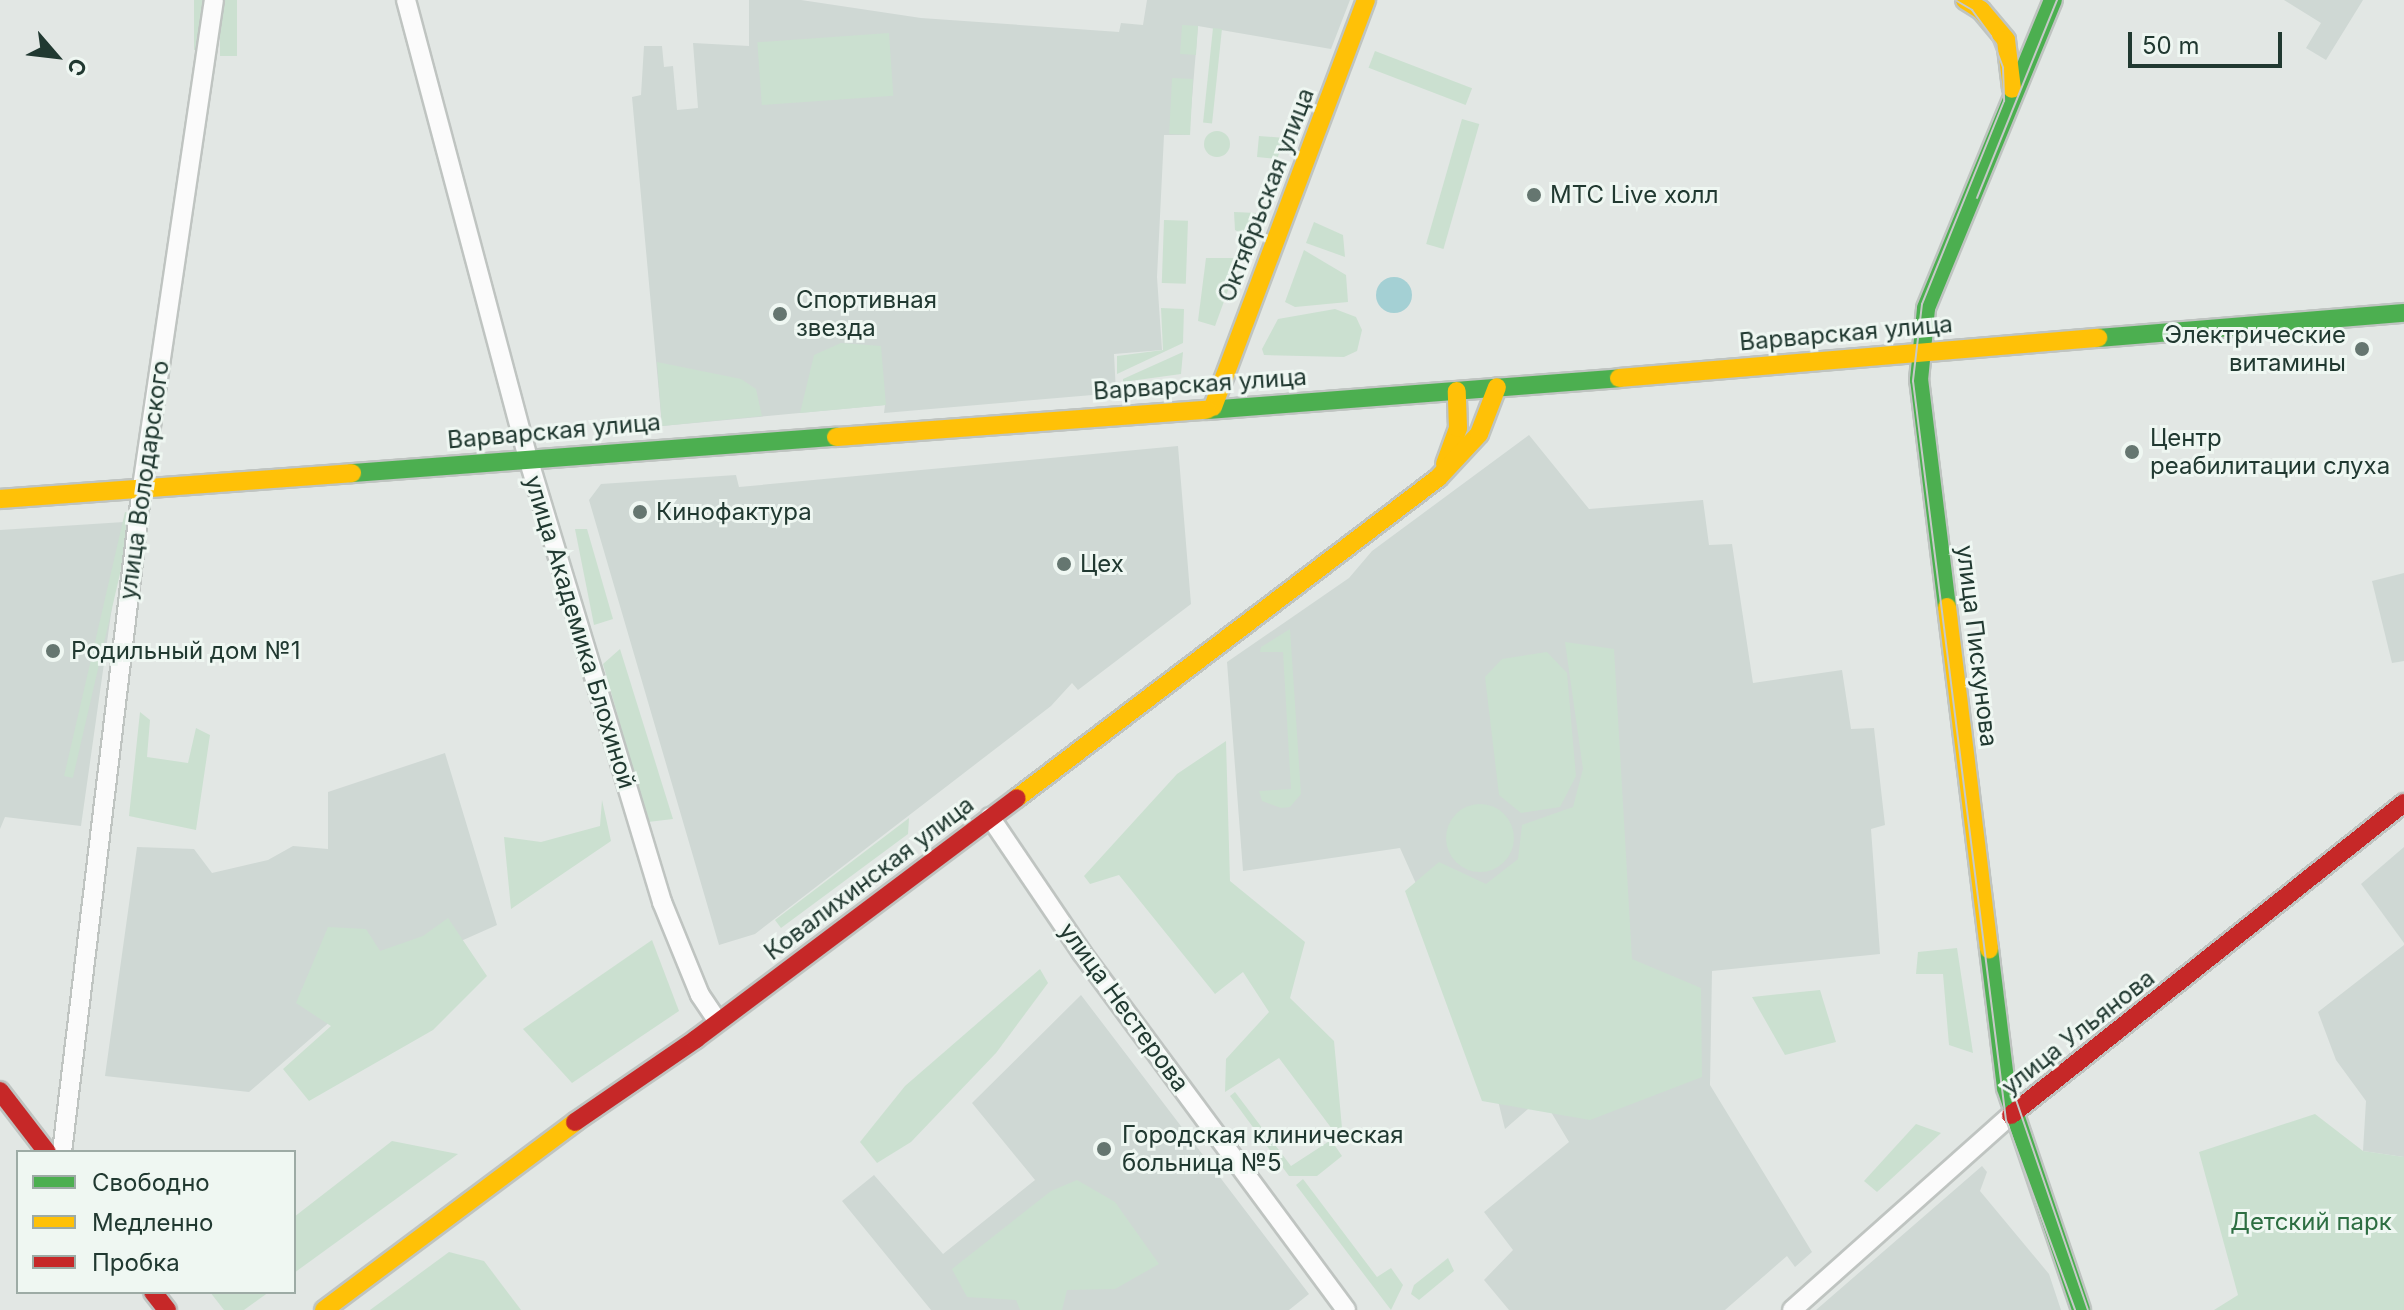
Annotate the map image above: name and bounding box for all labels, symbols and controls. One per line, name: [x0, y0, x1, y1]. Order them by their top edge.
north arrow: [16, 16, 96, 96]
scale bar: [2132, 16, 2286, 66]
text: 50 m: [2142, 31, 2200, 60]
text: С: [62, 54, 92, 81]
street label: Октябрьская улица: [1212, 84, 1320, 306]
place label: МТС Live холл: [1550, 181, 1718, 209]
marker: МТС Live холл: [1525, 186, 1543, 204]
place label: Спортивная звезда: [796, 286, 937, 342]
marker: Спортивная звезда: [771, 305, 789, 323]
street label: Варварская улица: [1738, 309, 1954, 357]
place label: Электрические витамины: [2164, 321, 2346, 377]
marker: Электрические витамины: [2353, 340, 2371, 358]
street label: улица Володарского: [113, 358, 175, 602]
street label: Варварская улица: [1092, 362, 1308, 406]
street label: Варварская улица: [446, 407, 662, 455]
place label: Центр реабилитации слуха: [2150, 424, 2390, 480]
marker: Центр реабилитации слуха: [2121, 441, 2143, 463]
street label: улица Академика Блохиной: [519, 472, 641, 792]
place label: Кинофактура: [656, 498, 812, 526]
marker: Кинофактура: [631, 503, 649, 521]
street label: улица Пискунова: [1950, 544, 2004, 748]
place label: Цех: [1080, 550, 1124, 578]
marker: Цех: [1055, 555, 1073, 573]
place label: Родильный дом №1: [71, 637, 301, 665]
marker: Родильный дом №1: [42, 640, 64, 662]
street label: Ковалихинская улица: [759, 790, 979, 966]
street label: улица Нестерова: [1053, 917, 1195, 1097]
street label: улица Ульянова: [1996, 963, 2160, 1101]
place label: Городская клиническая больница №5: [1122, 1121, 1404, 1177]
marker: Городская клиническая больница №5: [1093, 1138, 1115, 1160]
legend: [16, 1150, 296, 1294]
text: Свободно: [92, 1168, 210, 1197]
text: Медленно: [92, 1208, 213, 1237]
park label: Детский парк: [2230, 1208, 2392, 1236]
text: Пробка: [92, 1248, 180, 1277]

